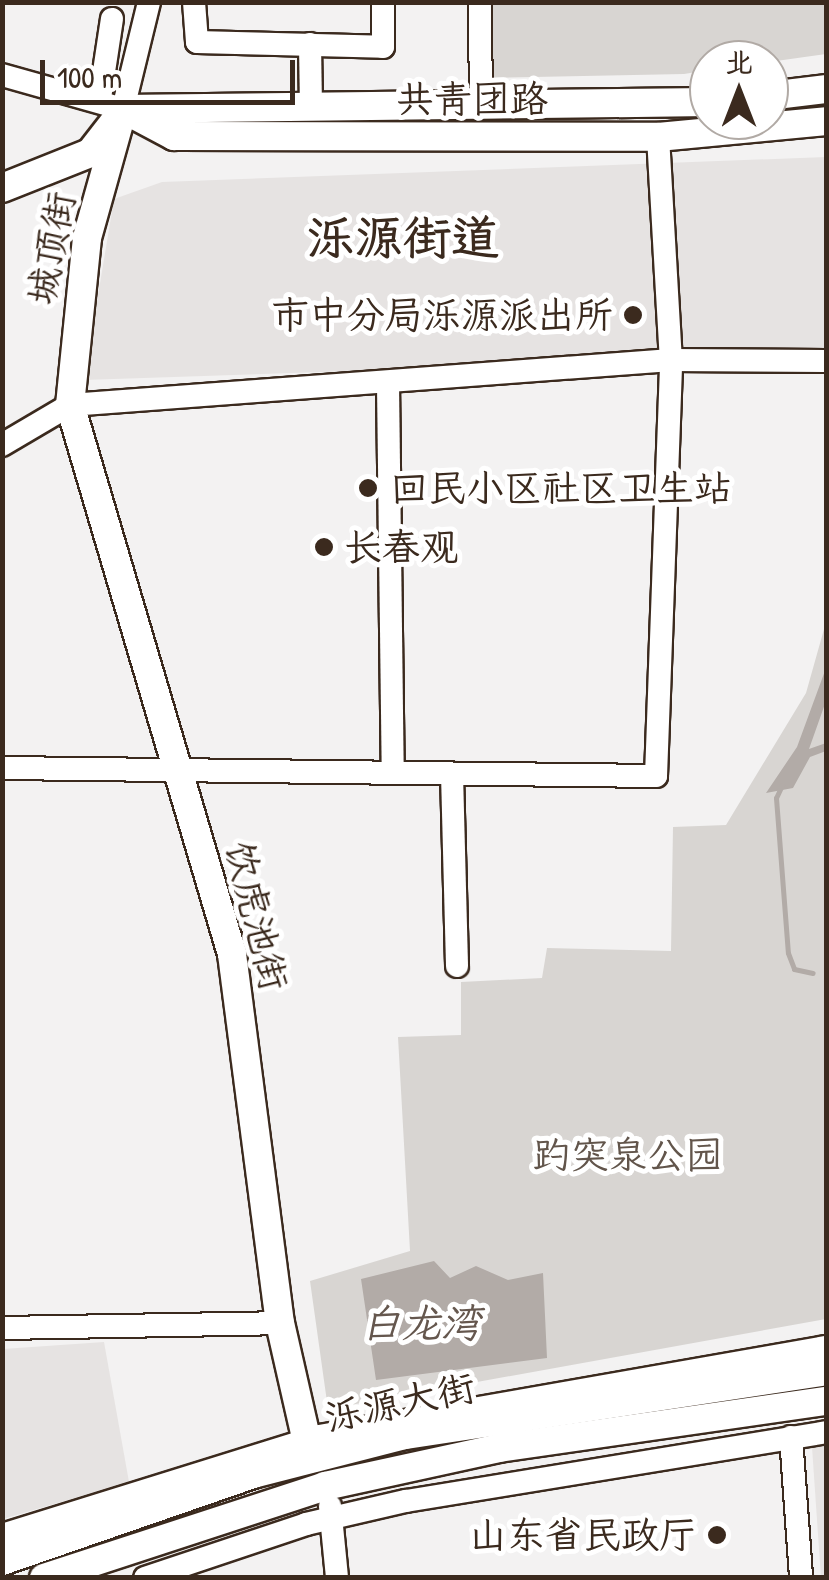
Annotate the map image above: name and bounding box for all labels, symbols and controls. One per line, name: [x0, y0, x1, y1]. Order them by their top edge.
scale bar: [45, 40, 300, 102]
north arrow: [689, 40, 789, 140]
text: 北: [725, 43, 753, 81]
text: 100 m: [57, 57, 122, 97]
street label: 共青团路: [396, 76, 548, 122]
street label: 城顶街: [18, 188, 84, 308]
district label: 泺源街道: [307, 208, 499, 266]
place label: 市中分局泺源派出所: [271, 292, 613, 338]
marker: 市中分局泺源派出所: [622, 304, 644, 326]
place label: 回民小区社区卫生站: [390, 465, 732, 511]
marker: 回民小区社区卫生站: [355, 475, 381, 501]
place label: 长春观: [344, 524, 458, 570]
marker: 长春观: [313, 536, 335, 558]
street label: 饮虎池街: [216, 837, 298, 995]
park label: 趵突泉公园: [533, 1132, 723, 1178]
water label: 白龙湾: [361, 1298, 481, 1346]
street label: 泺源大街: [321, 1364, 479, 1440]
place label: 山东省民政厅: [469, 1512, 697, 1558]
marker: 山东省民政厅: [706, 1524, 728, 1546]

